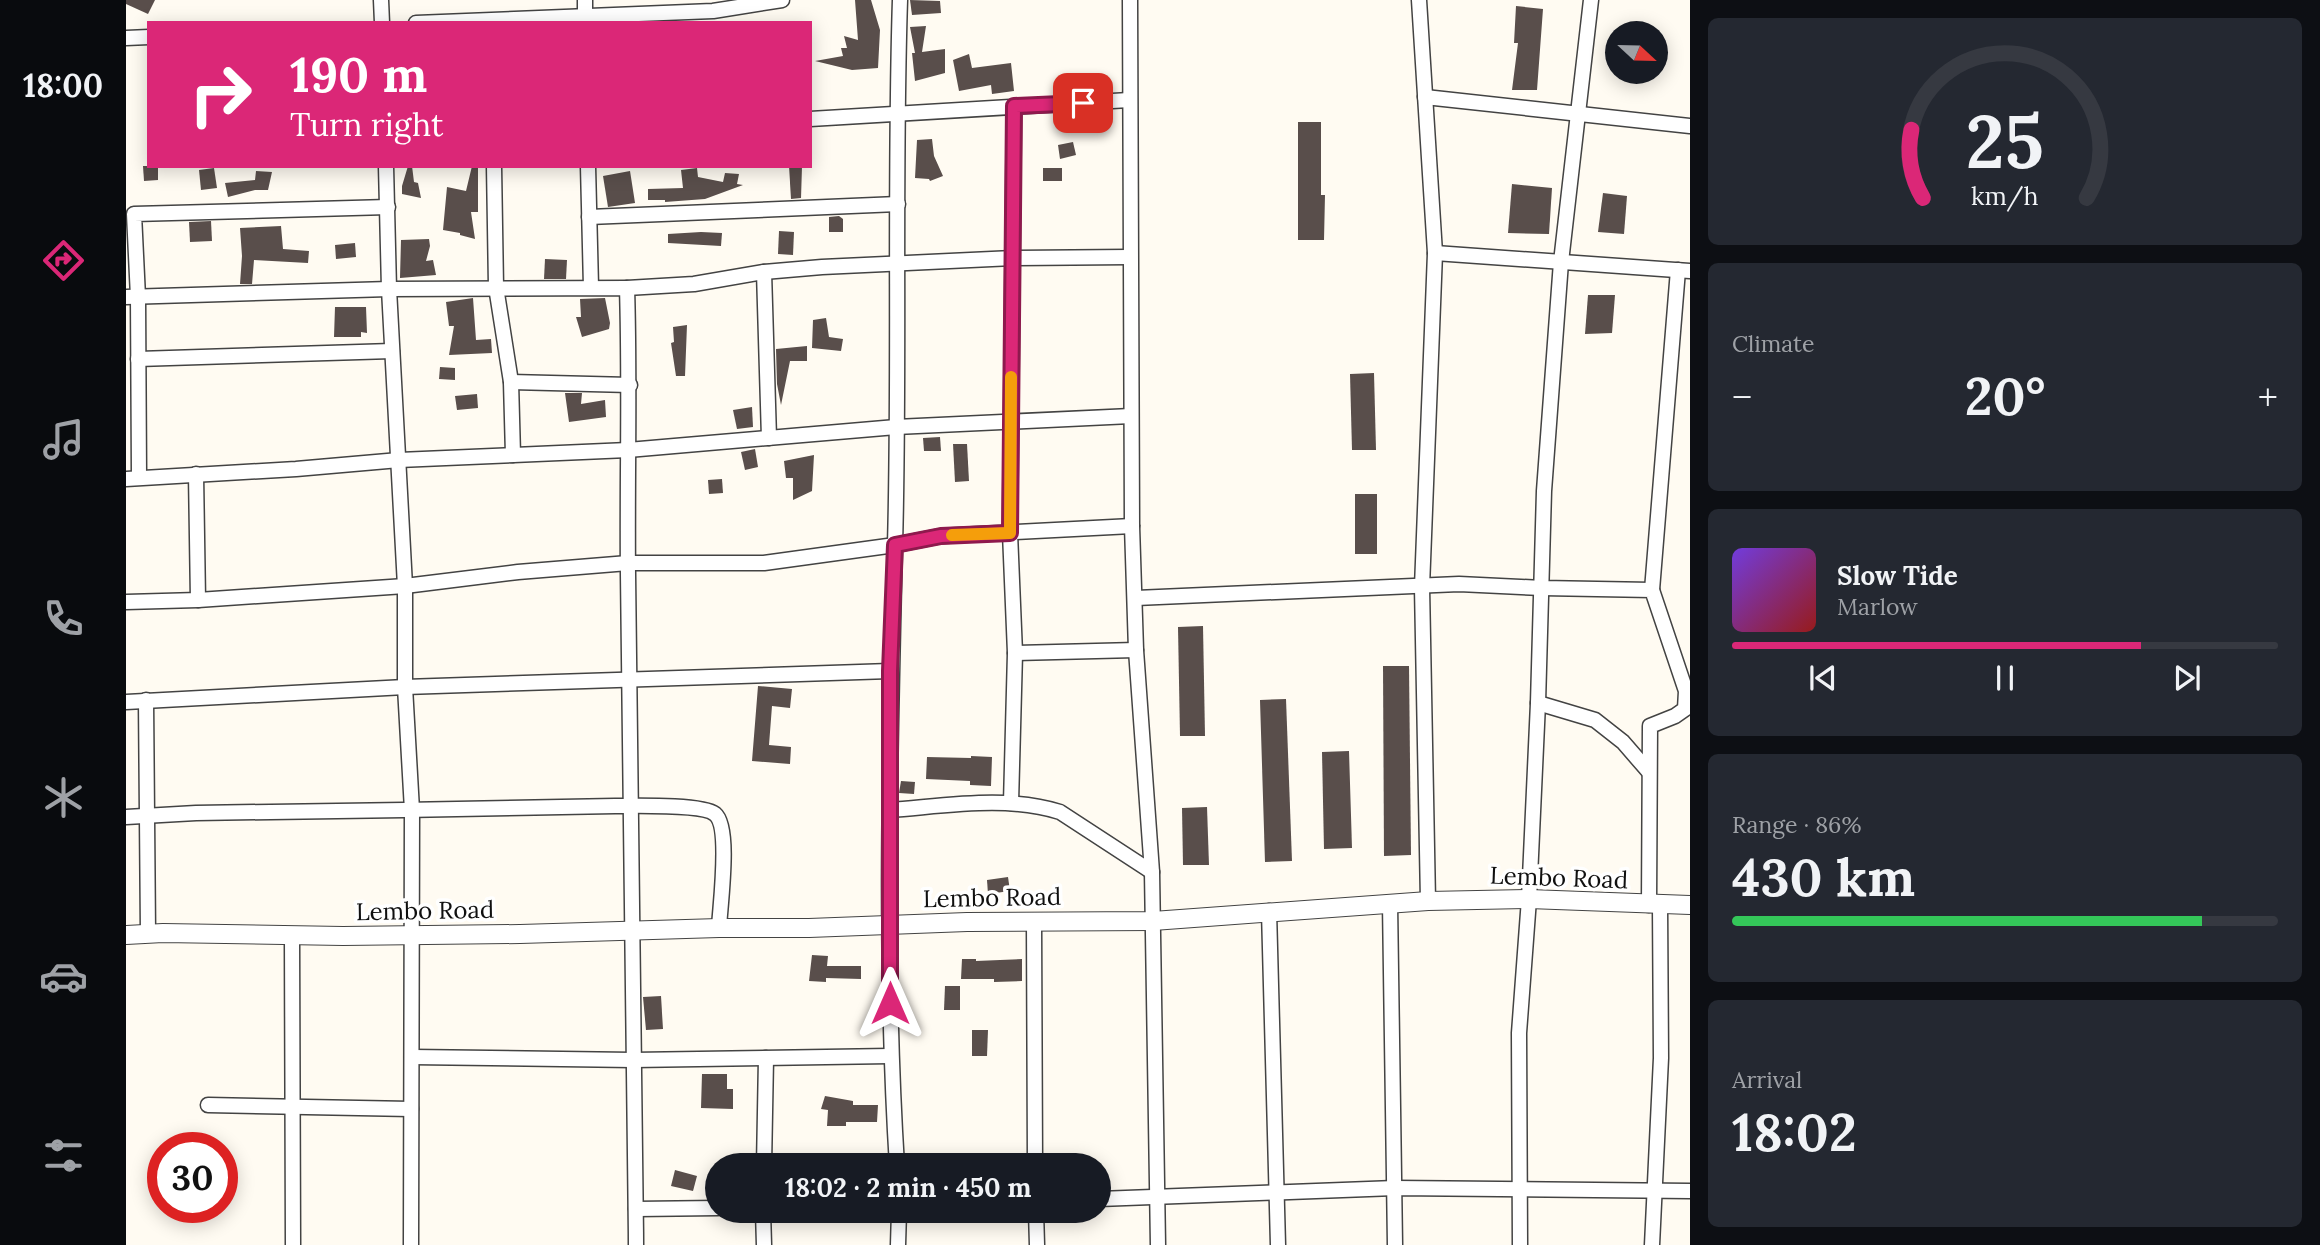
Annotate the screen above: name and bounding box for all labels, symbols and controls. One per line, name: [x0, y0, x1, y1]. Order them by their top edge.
north arrow: [1605, 21, 1668, 84]
map controls: [1605, 21, 1668, 84]
text: 190 m: [290, 43, 427, 105]
icon: right: [175, 49, 266, 140]
text: 18:00: [23, 65, 103, 106]
pin: [1053, 73, 1113, 133]
icon: arrive: [1064, 84, 1102, 122]
text: 25: [1966, 95, 2044, 188]
text: Turn right: [290, 104, 443, 145]
text: km/h: [1971, 180, 2039, 212]
icon: directions: [39, 236, 88, 285]
text: Climate: [1732, 329, 1814, 358]
text: 20°: [1965, 363, 2045, 429]
text: −: [1732, 373, 1752, 421]
text: +: [2258, 373, 2278, 421]
icon: music: [39, 415, 88, 464]
text: Slow Tide: [1837, 559, 1958, 592]
text: Marlow: [1837, 592, 1918, 621]
icon: phone: [39, 594, 88, 643]
icon: previous: [1804, 659, 1842, 697]
icon: pause: [1986, 659, 2024, 697]
icon: next: [2168, 659, 2206, 697]
icon: climate: [39, 773, 88, 822]
text: Range · 86%: [1732, 810, 1861, 839]
text: 430 km: [1732, 844, 1915, 910]
street label: Lembo Road: [1489, 860, 1629, 895]
street label: Lembo Road: [923, 881, 1061, 914]
street label: Lembo Road: [356, 894, 494, 927]
icon: car: [39, 952, 88, 1001]
position arrow: [853, 966, 927, 1040]
text: Arrival: [1732, 1065, 1802, 1094]
text: 18:02: [1732, 1099, 1857, 1165]
icon: filters: [39, 1131, 88, 1180]
speed limit sign: 30: [147, 1132, 238, 1223]
text: 18:02 · 2 min · 450 m: [785, 1171, 1031, 1204]

